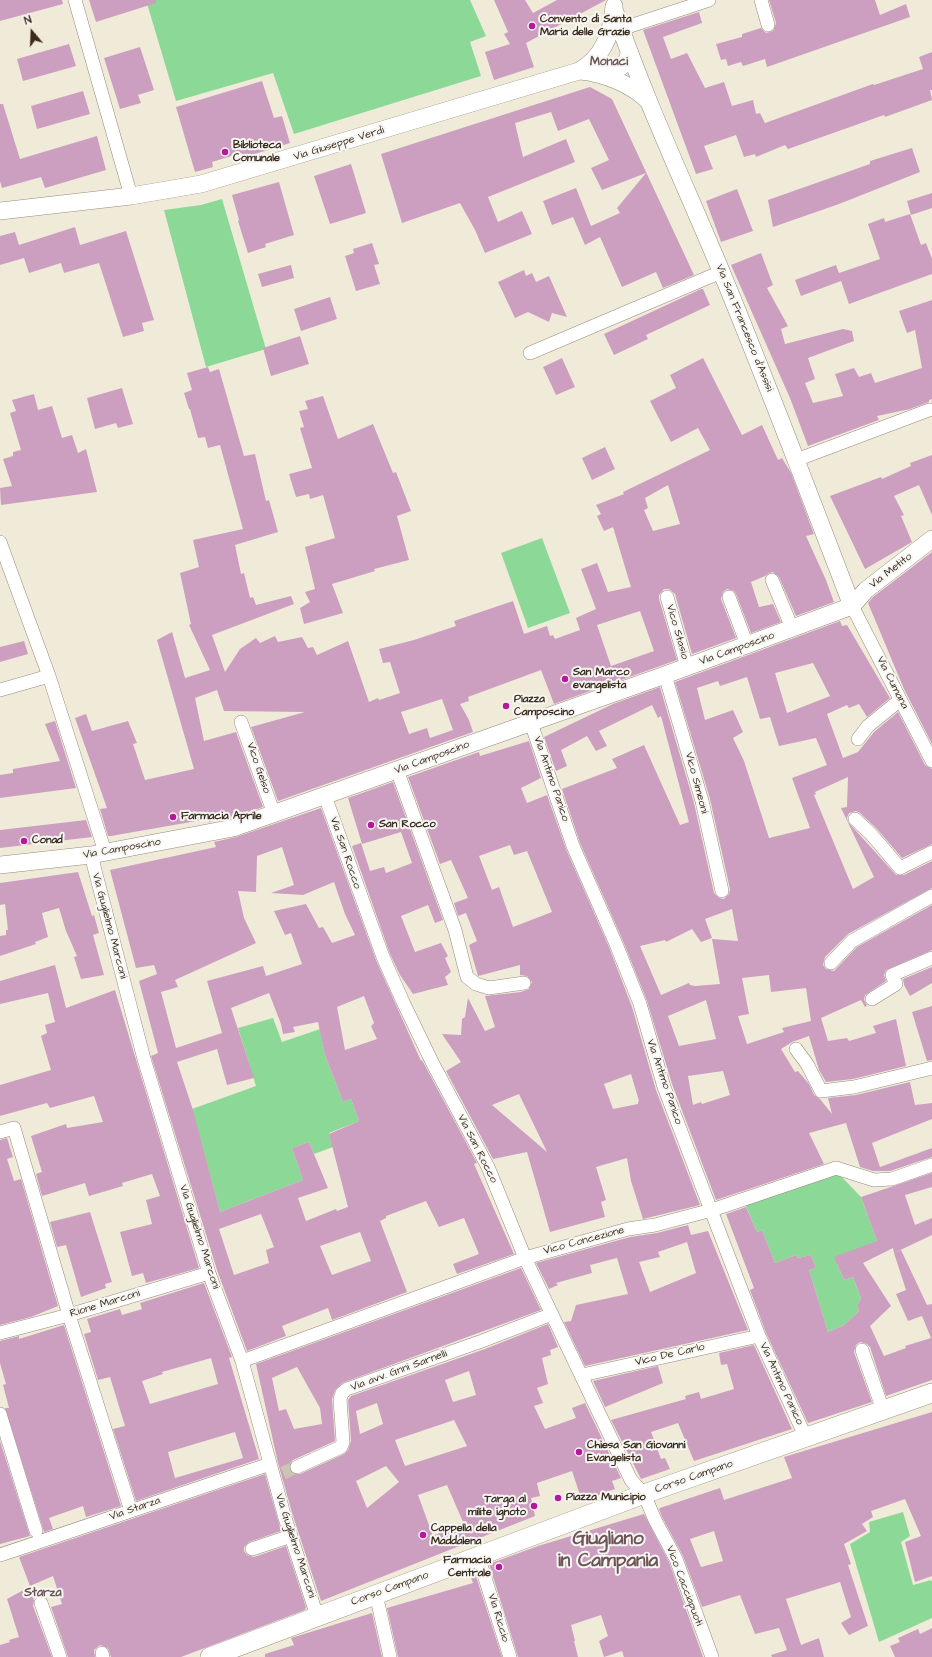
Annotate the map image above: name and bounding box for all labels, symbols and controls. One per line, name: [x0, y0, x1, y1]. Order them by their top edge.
north arrow: [12, 12, 52, 52]
text: N: [22, 12, 34, 28]
place label: Convento di Santa Maria delle Grazie: [540, 13, 632, 39]
marker: Convento di Santa Maria delle Grazie: [527, 21, 537, 31]
district label: Monaci: [590, 55, 628, 69]
street label: Via Giuseppe Verdi: [292, 124, 386, 164]
place label: Biblioteca Comunale: [233, 139, 281, 165]
marker: Biblioteca Comunale: [220, 147, 230, 157]
street label: Via San Francesco d'Assisi: [712, 262, 776, 394]
street label: Via Metito: [867, 550, 915, 592]
street label: Vico Stasio: [663, 603, 691, 661]
street label: Via Camposcino: [698, 629, 776, 669]
street label: Via Cumana: [873, 655, 911, 711]
place label: San Marco evangelista: [573, 666, 629, 692]
marker: San Marco evangelista: [560, 674, 570, 684]
place label: Piazza Camposcino: [514, 693, 574, 719]
marker: Piazza Camposcino: [501, 701, 511, 711]
street label: Via Antimo Panico: [530, 735, 572, 823]
street label: Via Camposcino: [393, 738, 471, 778]
street label: Vico Gelso: [243, 741, 273, 795]
street label: Vico Simeoni: [682, 751, 710, 815]
place label: Farmacia Aprile: [181, 810, 262, 824]
marker: Farmacia Aprile: [168, 812, 178, 822]
street label: Via San Rocco: [327, 815, 363, 891]
place label: San Rocco: [379, 818, 436, 832]
marker: San Rocco: [366, 820, 376, 830]
place label: Conad: [32, 834, 63, 848]
marker: Conad: [19, 836, 29, 846]
street label: Via Camposcino: [82, 836, 162, 862]
street label: Via Guglielmo Marconi: [89, 872, 129, 980]
street label: Via Antimo Panico: [643, 1038, 685, 1126]
street label: Via San Rocco: [454, 1112, 500, 1186]
street label: Via Guglielmo Marconi: [176, 1183, 222, 1291]
street label: Vico Concezione: [542, 1224, 626, 1258]
street label: Rione Marconi: [68, 1287, 142, 1321]
street label: Vico De Carlo: [634, 1341, 706, 1369]
street label: Via Antimo Panico: [756, 1341, 806, 1427]
street label: Via avv. Gnni Sarnelli: [349, 1347, 449, 1395]
place label: Chiesa San Giovanni Evangelista: [587, 1439, 685, 1465]
marker: Chiesa San Giovanni Evangelista: [574, 1447, 584, 1457]
street label: Corso Campano: [653, 1457, 735, 1497]
place label: Piazza Municipio: [566, 1491, 646, 1505]
street label: Via Guglielmo Marconi: [272, 1492, 318, 1600]
place label: Targa al milite ignoto: [468, 1493, 526, 1519]
marker: Piazza Municipio: [553, 1493, 563, 1503]
street label: Via Starza: [108, 1494, 162, 1524]
marker: Targa al milite ignoto: [529, 1501, 539, 1511]
place label: Cappella della Maddalena: [431, 1522, 497, 1548]
district label: Giugliano in Campania: [558, 1529, 658, 1573]
marker: Cappella della Maddalena: [418, 1530, 428, 1540]
street label: Vico Cacciapuoti: [663, 1544, 705, 1628]
place label: Farmacia Centrale: [443, 1554, 491, 1580]
marker: Farmacia Centrale: [494, 1562, 504, 1572]
street label: Corso Campano: [349, 1569, 431, 1609]
district label: Starza: [24, 1586, 62, 1600]
street label: Via Riccio: [484, 1592, 512, 1644]

